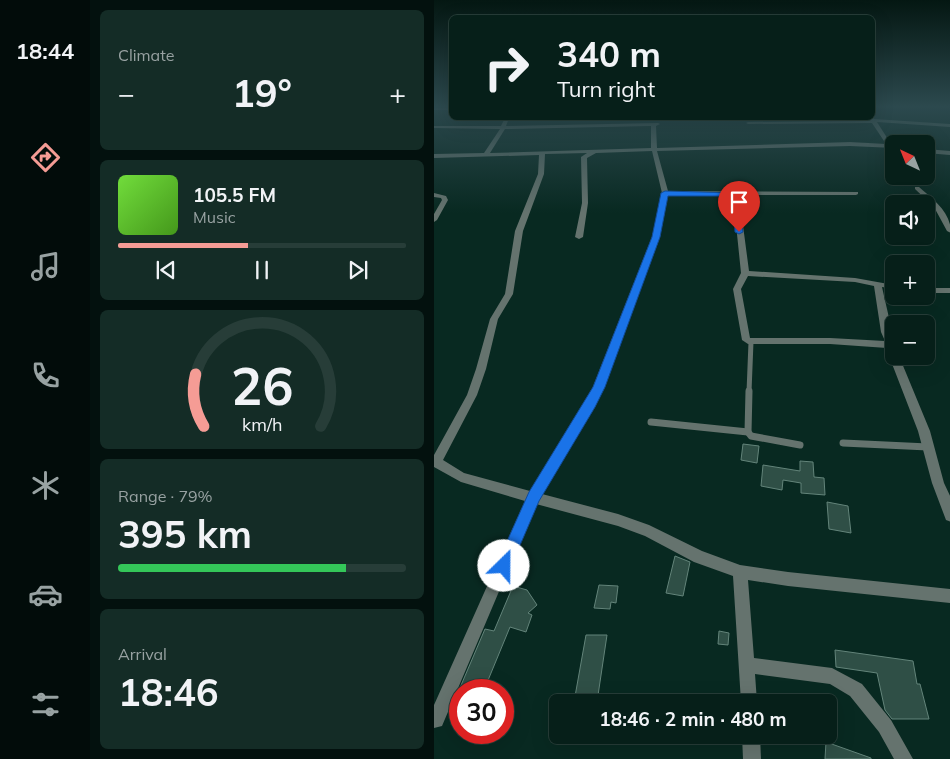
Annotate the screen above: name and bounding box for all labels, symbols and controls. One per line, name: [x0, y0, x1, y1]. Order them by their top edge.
text: 340 m: [557, 32, 661, 76]
icon: right: [474, 35, 539, 100]
text: 18:44: [16, 37, 74, 65]
text: Climate: [118, 45, 174, 65]
text: 19°: [232, 69, 292, 117]
text: Turn right: [557, 75, 655, 103]
text: −: [118, 76, 135, 111]
text: +: [389, 76, 406, 111]
north arrow: [885, 135, 935, 185]
map controls: [885, 135, 935, 365]
icon: directions: [28, 140, 63, 175]
pin: [718, 181, 760, 232]
text: 105.5 FM: [193, 183, 276, 207]
icon: arrive: [725, 188, 753, 216]
button: sound: [885, 195, 935, 245]
text: Music: [193, 207, 236, 227]
icon: music: [28, 249, 63, 284]
button: +: [885, 255, 935, 305]
icon: previous: [152, 256, 180, 284]
icon: pause: [248, 256, 276, 284]
icon: next: [344, 256, 372, 284]
button: −: [885, 315, 935, 365]
text: 26: [231, 353, 293, 418]
icon: phone: [28, 358, 63, 393]
text: km/h: [242, 413, 282, 435]
icon: climate: [28, 468, 63, 503]
text: Range · 79%: [118, 486, 213, 506]
text: 395 km: [118, 510, 252, 558]
position arrow: [477, 539, 529, 591]
icon: car: [28, 577, 63, 612]
text: Arrival: [118, 644, 167, 664]
text: 18:46: [118, 668, 219, 716]
speed limit sign: 30: [449, 679, 514, 744]
icon: filters: [28, 687, 63, 722]
text: 18:46 · 2 min · 480 m: [599, 707, 787, 731]

